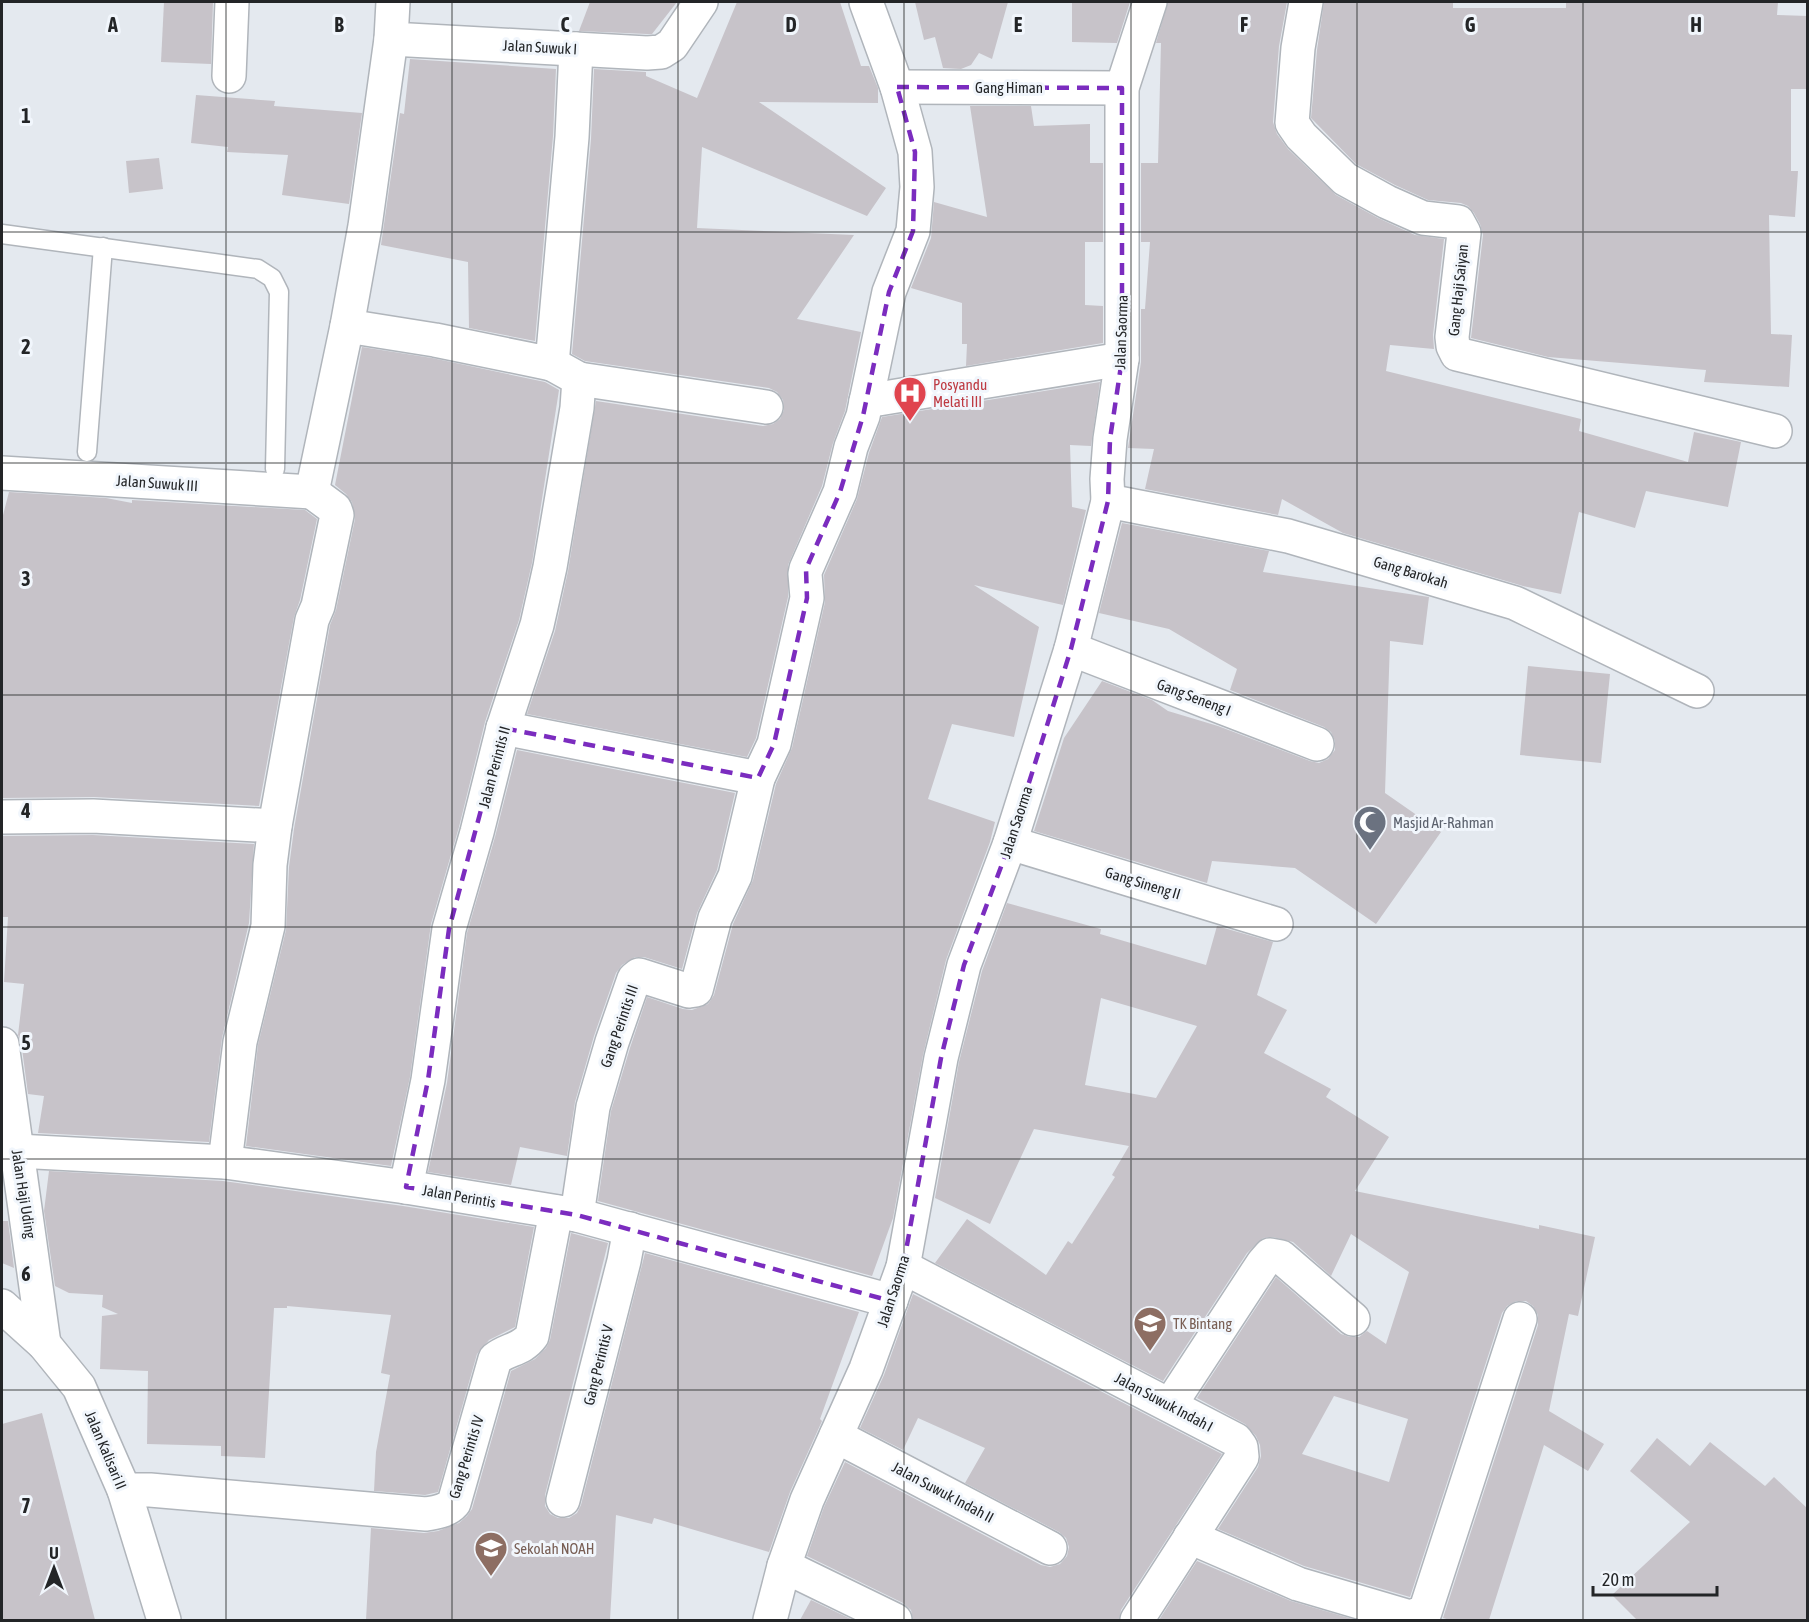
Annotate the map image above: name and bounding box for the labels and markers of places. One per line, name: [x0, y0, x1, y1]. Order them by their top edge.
hospital icon: Posyandu Melati III: [892, 375, 928, 422]
place label: Posyandu Melati III: [933, 376, 987, 410]
mosque icon: Masjid Ar-Rahman: [1352, 804, 1388, 851]
place label: Masjid Ar-Rahman: [1393, 814, 1494, 831]
school or university icon: TK Bintang: [1132, 1305, 1168, 1352]
place label: TK Bintang: [1173, 1315, 1232, 1332]
school or university icon: Sekolah NOAH: [473, 1530, 509, 1577]
place label: Sekolah NOAH: [514, 1540, 594, 1557]

